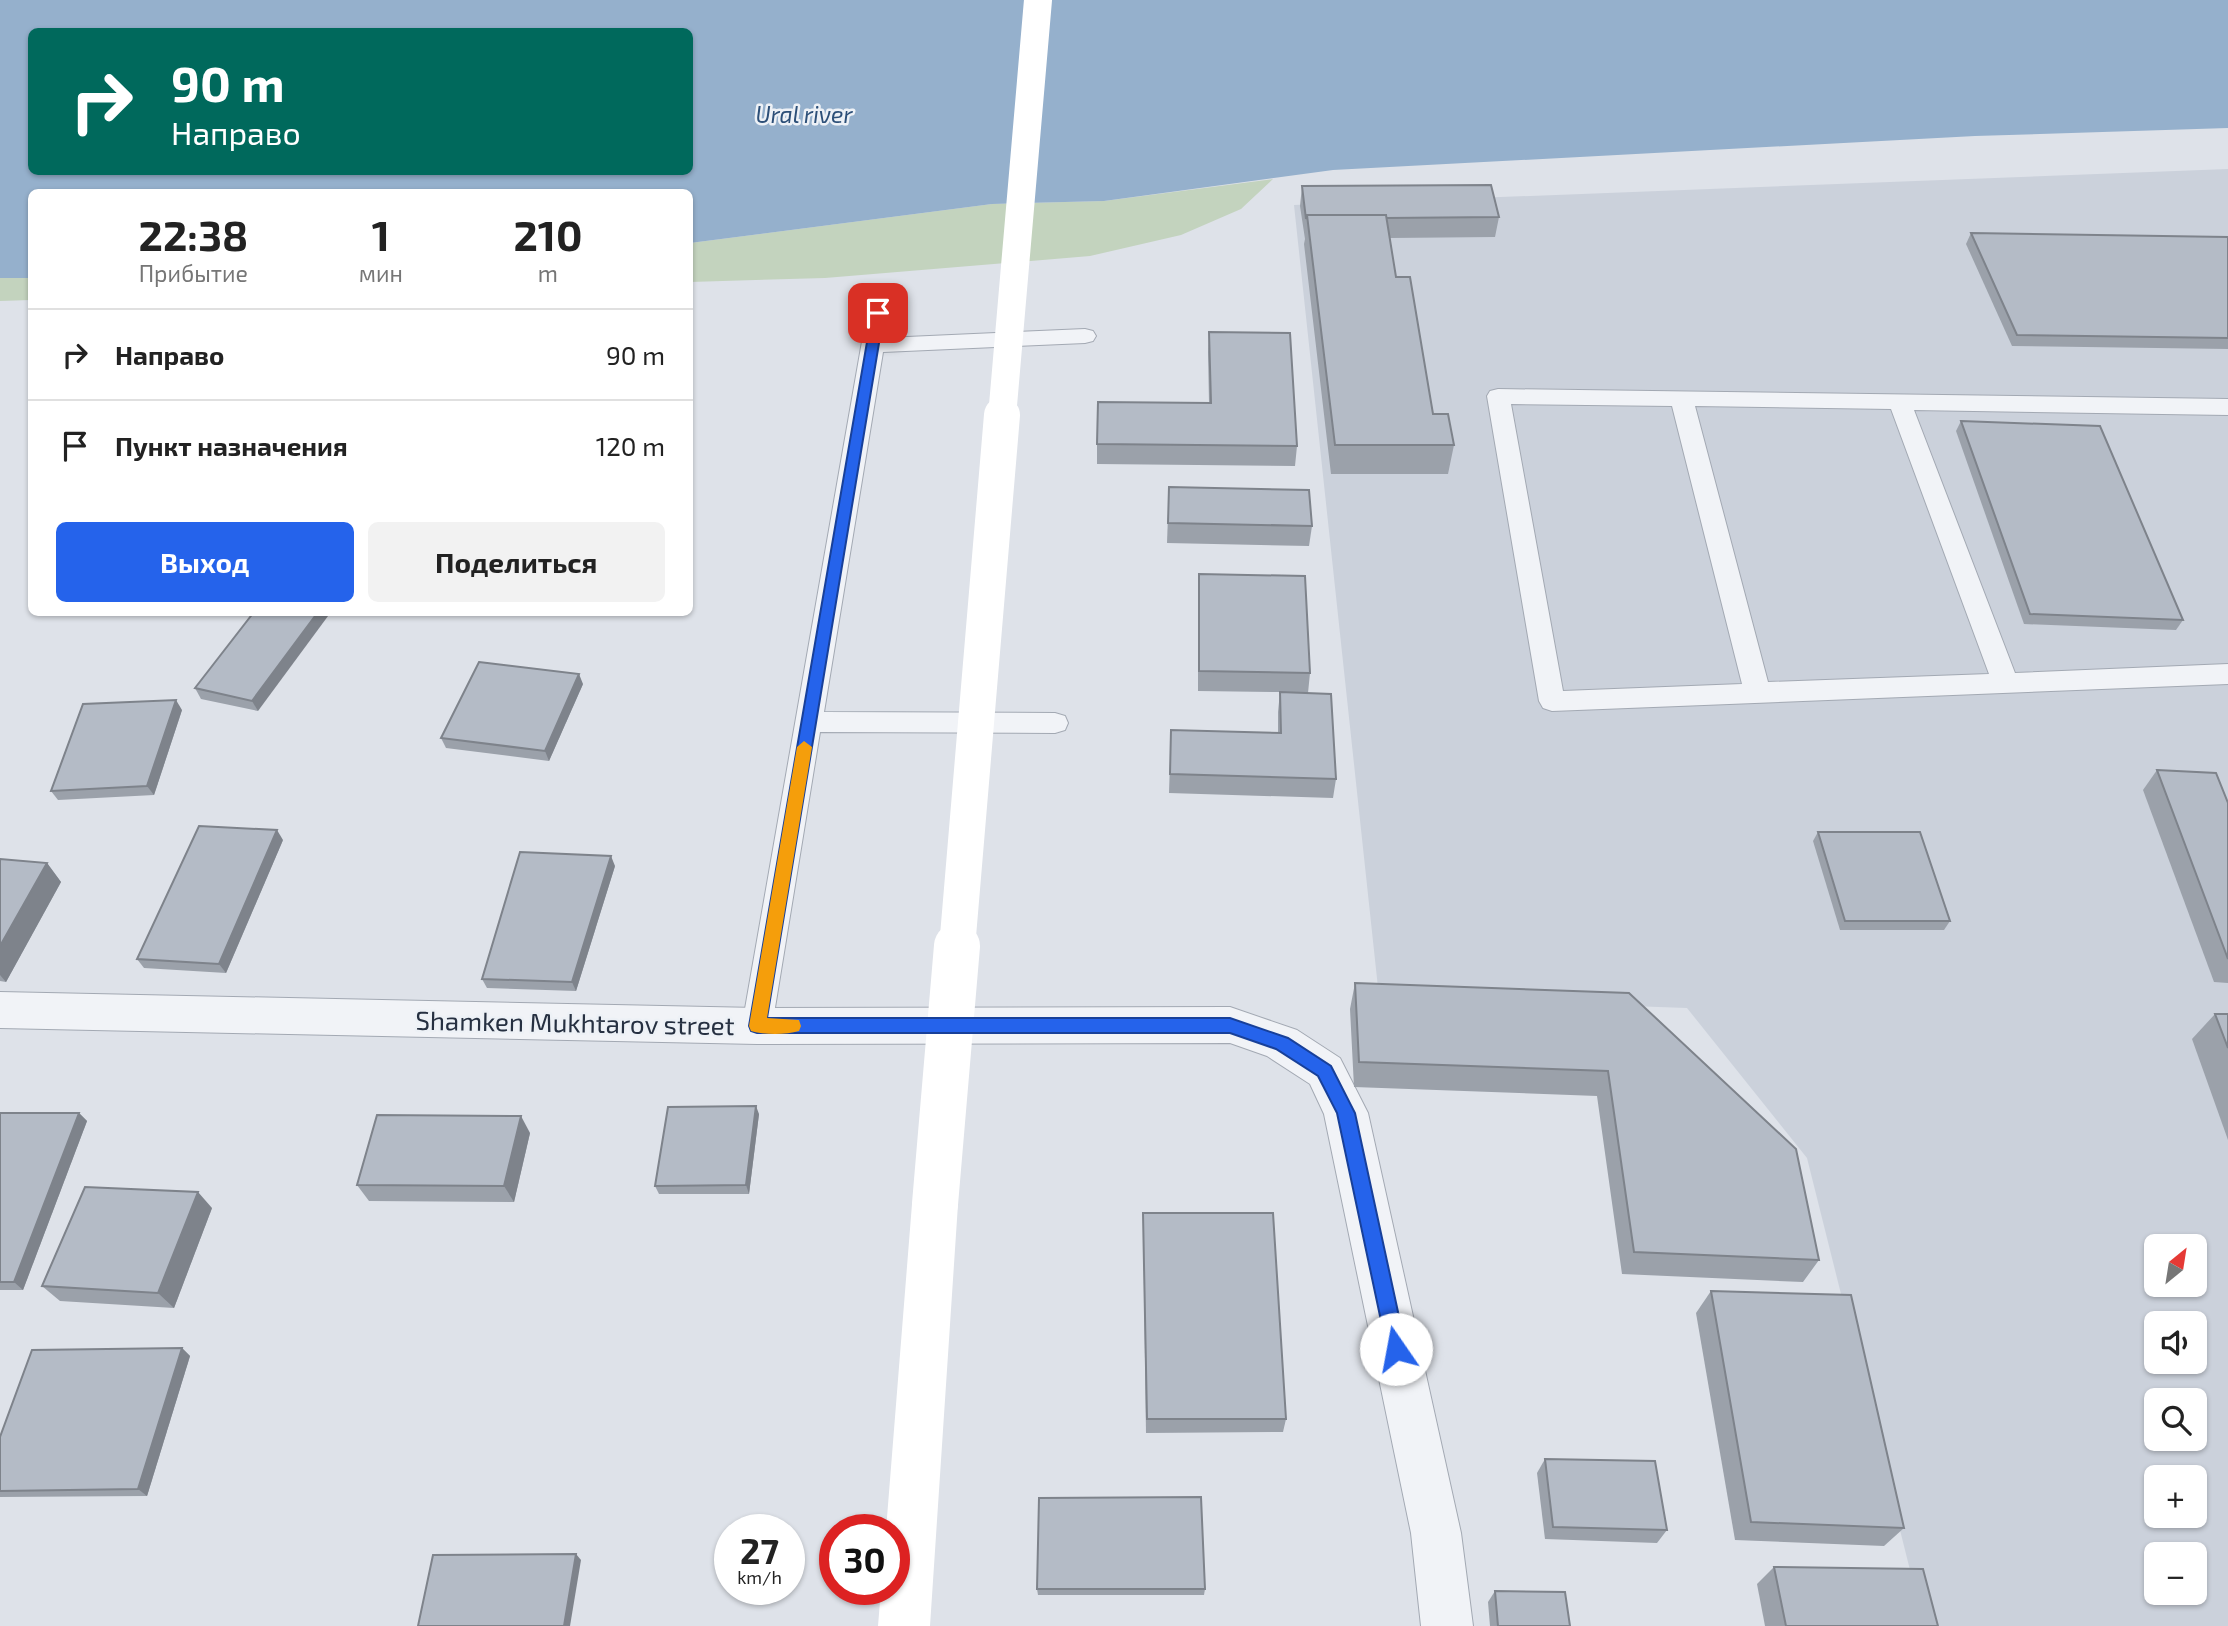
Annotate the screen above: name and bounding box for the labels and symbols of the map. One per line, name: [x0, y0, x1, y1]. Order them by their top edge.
water label: Ural river: [755, 100, 853, 128]
pin: [848, 283, 908, 343]
street label: Shamken Mukhtarov street: [415, 1004, 735, 1040]
north arrow: [2144, 1234, 2207, 1297]
position arrow: [1359, 1312, 1433, 1386]
speed limit sign: 30: [819, 1514, 910, 1605]

